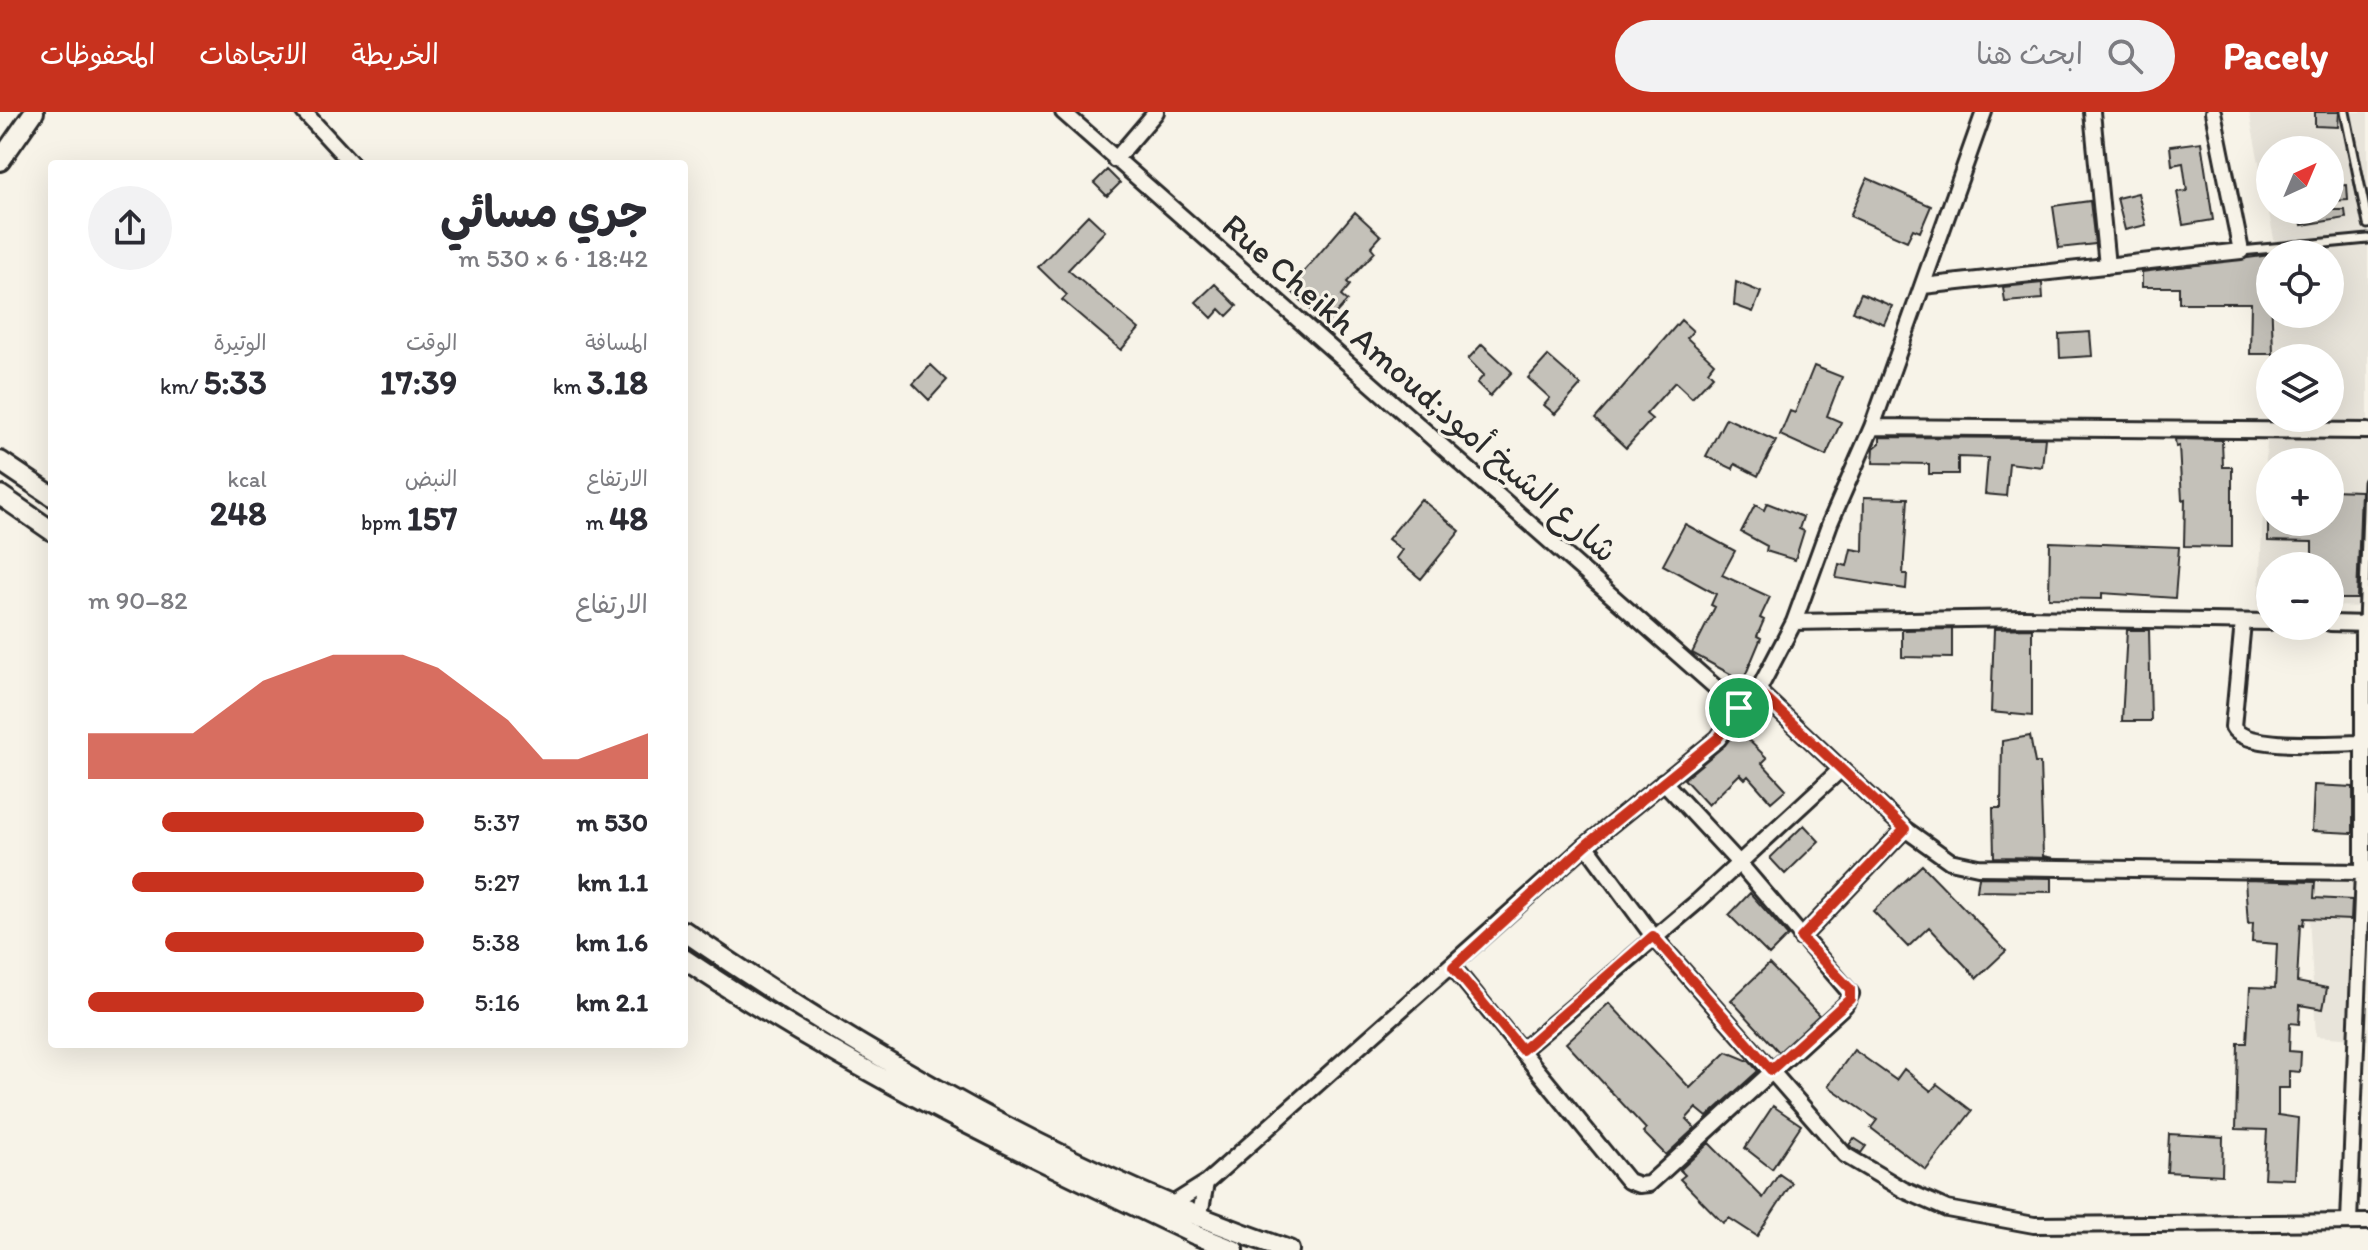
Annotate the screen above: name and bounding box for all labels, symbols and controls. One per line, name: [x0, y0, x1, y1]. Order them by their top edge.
search box: [1615, 20, 2175, 92]
text: Pacely: [2223, 33, 2328, 79]
icon: search: [2103, 34, 2147, 78]
text: ابحث هنا: [1976, 35, 2083, 72]
text: المحفوظات: [40, 37, 155, 71]
text: الاتجاهات: [199, 37, 307, 71]
text: الخريطة: [351, 37, 439, 71]
north arrow: [2256, 136, 2344, 224]
map controls: [2256, 136, 2344, 640]
text: جري مسائي: [440, 185, 648, 238]
button: share: [88, 186, 172, 270]
street label: Rue Cheikh Amoud;شارع الشيخ أمود: [1212, 205, 1626, 573]
button: locate: [2256, 240, 2344, 328]
text: 18:42 · 6 × 530 m: [458, 242, 648, 274]
text: الوتيرة: [214, 329, 267, 356]
text: الوقت: [406, 329, 457, 356]
text: المسافة: [585, 329, 648, 356]
button: layers: [2256, 344, 2344, 432]
text: 5:33: [203, 362, 267, 403]
text: 17:39: [380, 362, 457, 403]
text: 3.18: [587, 362, 648, 403]
text: /km: [160, 373, 203, 400]
text: km: [553, 373, 587, 400]
button: +: [2256, 448, 2344, 536]
text: النبض: [405, 465, 457, 492]
text: الارتفاع: [586, 465, 648, 492]
text: kcal: [228, 466, 267, 493]
text: 248: [210, 493, 267, 534]
text: 157: [407, 498, 457, 539]
text: 48: [609, 498, 648, 539]
text: bpm: [361, 509, 407, 536]
text: m: [585, 509, 609, 536]
button: −: [2256, 552, 2344, 640]
text: 82–90 m: [88, 584, 188, 616]
text: الارتفاع: [575, 588, 648, 620]
pin: [1705, 674, 1773, 742]
icon: arrive: [1717, 686, 1761, 730]
text: 5:37: [473, 806, 520, 838]
text: 530 m: [576, 806, 648, 838]
text: 5:27: [473, 866, 520, 898]
text: 1.1 km: [577, 866, 648, 898]
text: 5:38: [472, 926, 520, 958]
text: 1.6 km: [576, 926, 648, 958]
text: 5:16: [474, 986, 520, 1018]
text: 2.1 km: [576, 986, 648, 1018]

